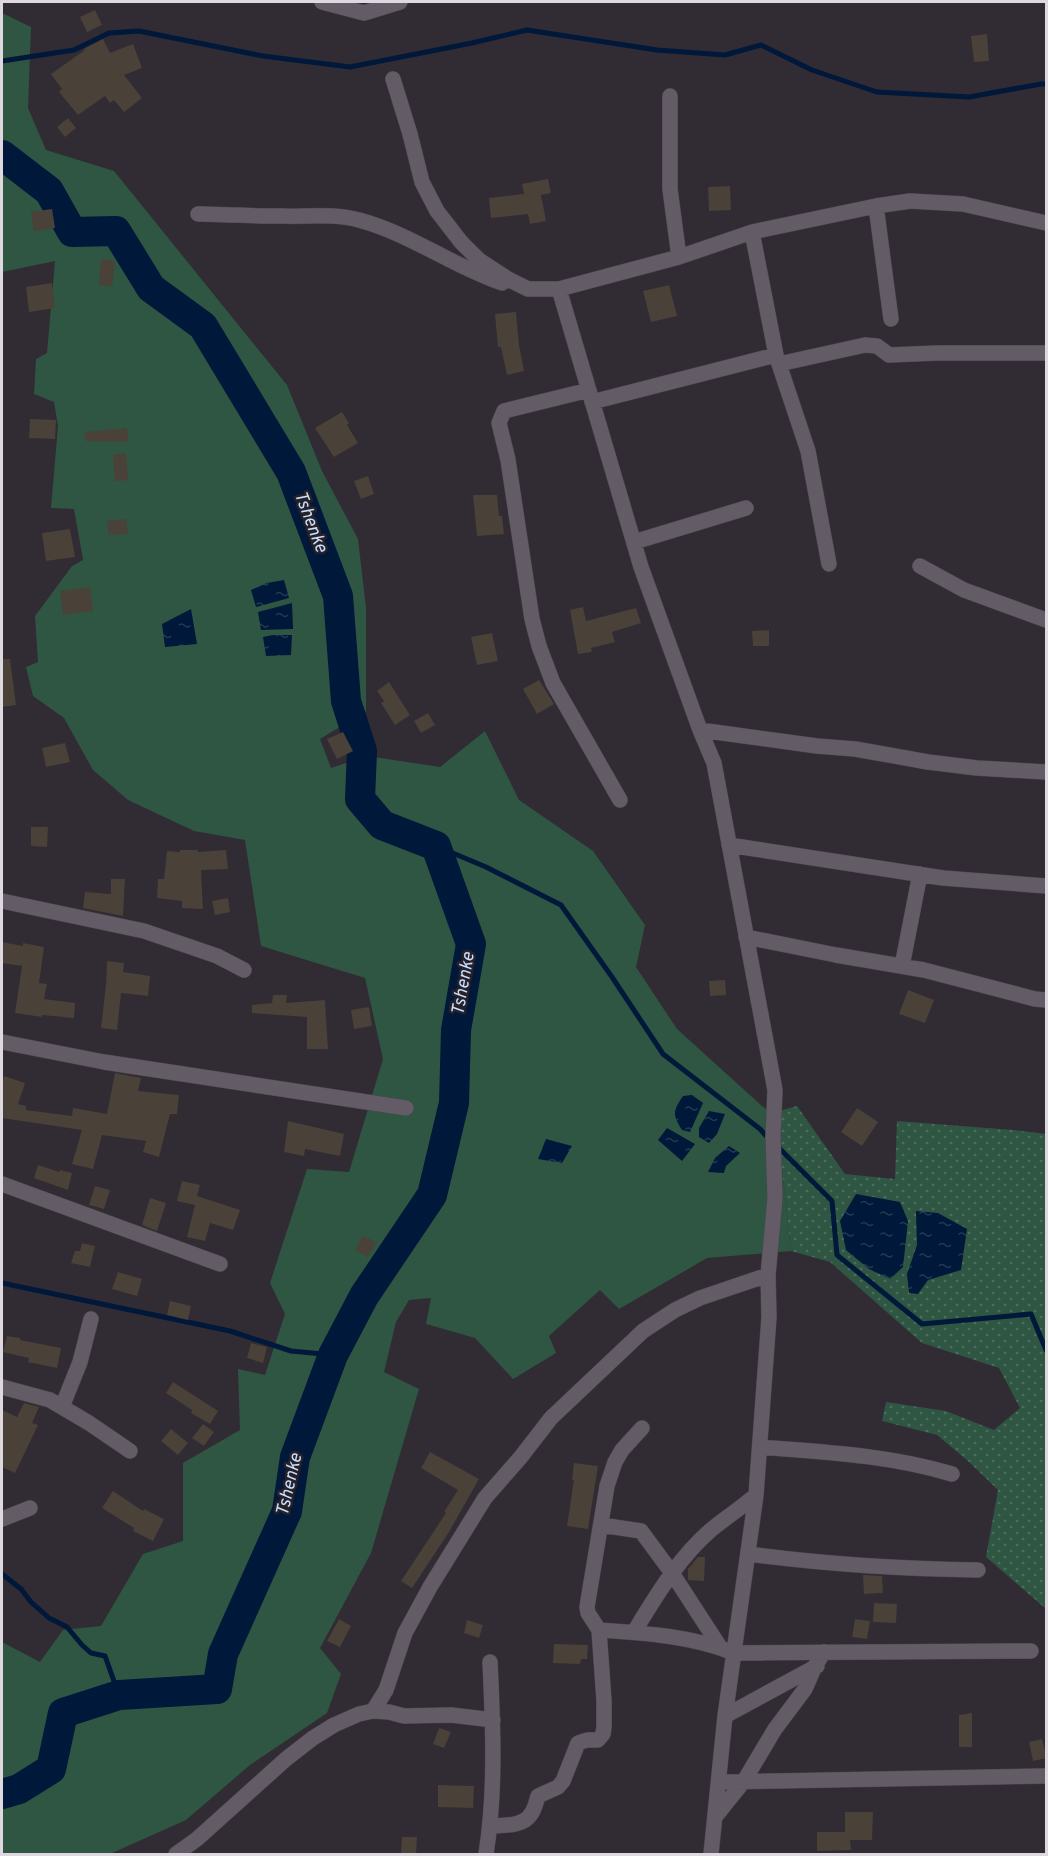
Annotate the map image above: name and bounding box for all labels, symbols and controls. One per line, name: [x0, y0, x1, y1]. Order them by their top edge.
water label: Tshenke: [288, 488, 332, 557]
water label: Tshenke: [447, 950, 481, 1017]
water label: Tshenke: [272, 1451, 309, 1519]

